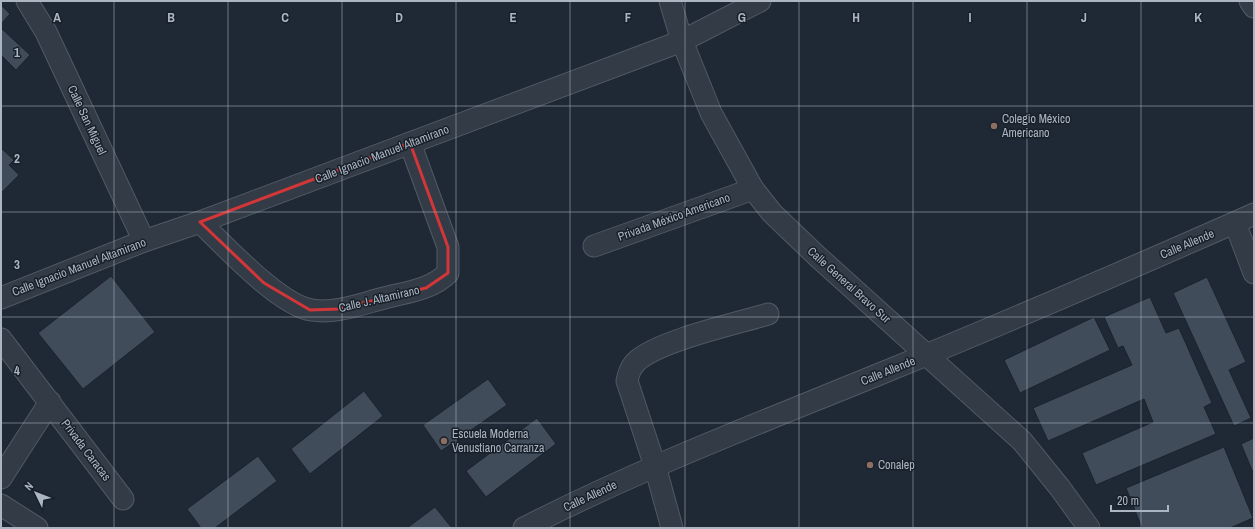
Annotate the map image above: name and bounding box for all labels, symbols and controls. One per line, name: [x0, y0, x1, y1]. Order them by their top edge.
text: A: [53, 9, 61, 26]
text: B: [167, 9, 175, 26]
text: C: [281, 9, 289, 26]
text: D: [395, 9, 403, 26]
text: E: [509, 9, 517, 26]
text: F: [625, 9, 632, 26]
text: G: [738, 9, 746, 26]
text: H: [852, 9, 860, 26]
text: I: [969, 9, 972, 26]
text: J: [1081, 9, 1087, 26]
text: K: [1194, 9, 1202, 26]
text: 1: [14, 44, 20, 61]
street label: Calle San Miguel: [64, 83, 110, 157]
place label: Colegio México Americano: [1001, 111, 1070, 141]
street label: Calle Ignacio Manuel Altamirano: [313, 121, 451, 187]
marker: Colegio México Americano: [989, 121, 999, 131]
text: 2: [14, 150, 20, 167]
street label: Privada México Americano: [616, 189, 732, 245]
street label: Calle Allende: [1157, 225, 1217, 263]
street label: Calle Ignacio Manuel Altamirano: [10, 234, 148, 300]
street label: Calle General Bravo Sur: [804, 243, 895, 327]
text: 3: [14, 256, 20, 273]
street label: Calle J. Altamirano: [337, 282, 421, 316]
street label: Calle Allende: [858, 353, 918, 389]
text: 4: [14, 362, 20, 379]
street label: Privada Caracas: [58, 416, 114, 484]
place label: Escuela Moderna Venustiano Carranza: [452, 426, 545, 456]
marker: Escuela Moderna Venustiano Carranza: [439, 436, 449, 446]
place label: Conalep: [878, 457, 915, 473]
marker: Conalep: [865, 460, 875, 470]
north arrow: [16, 473, 56, 513]
street label: Calle Allende: [561, 477, 619, 515]
text: N: [21, 479, 36, 493]
scale bar: [1111, 487, 1168, 513]
text: 20 m: [1117, 493, 1139, 509]

